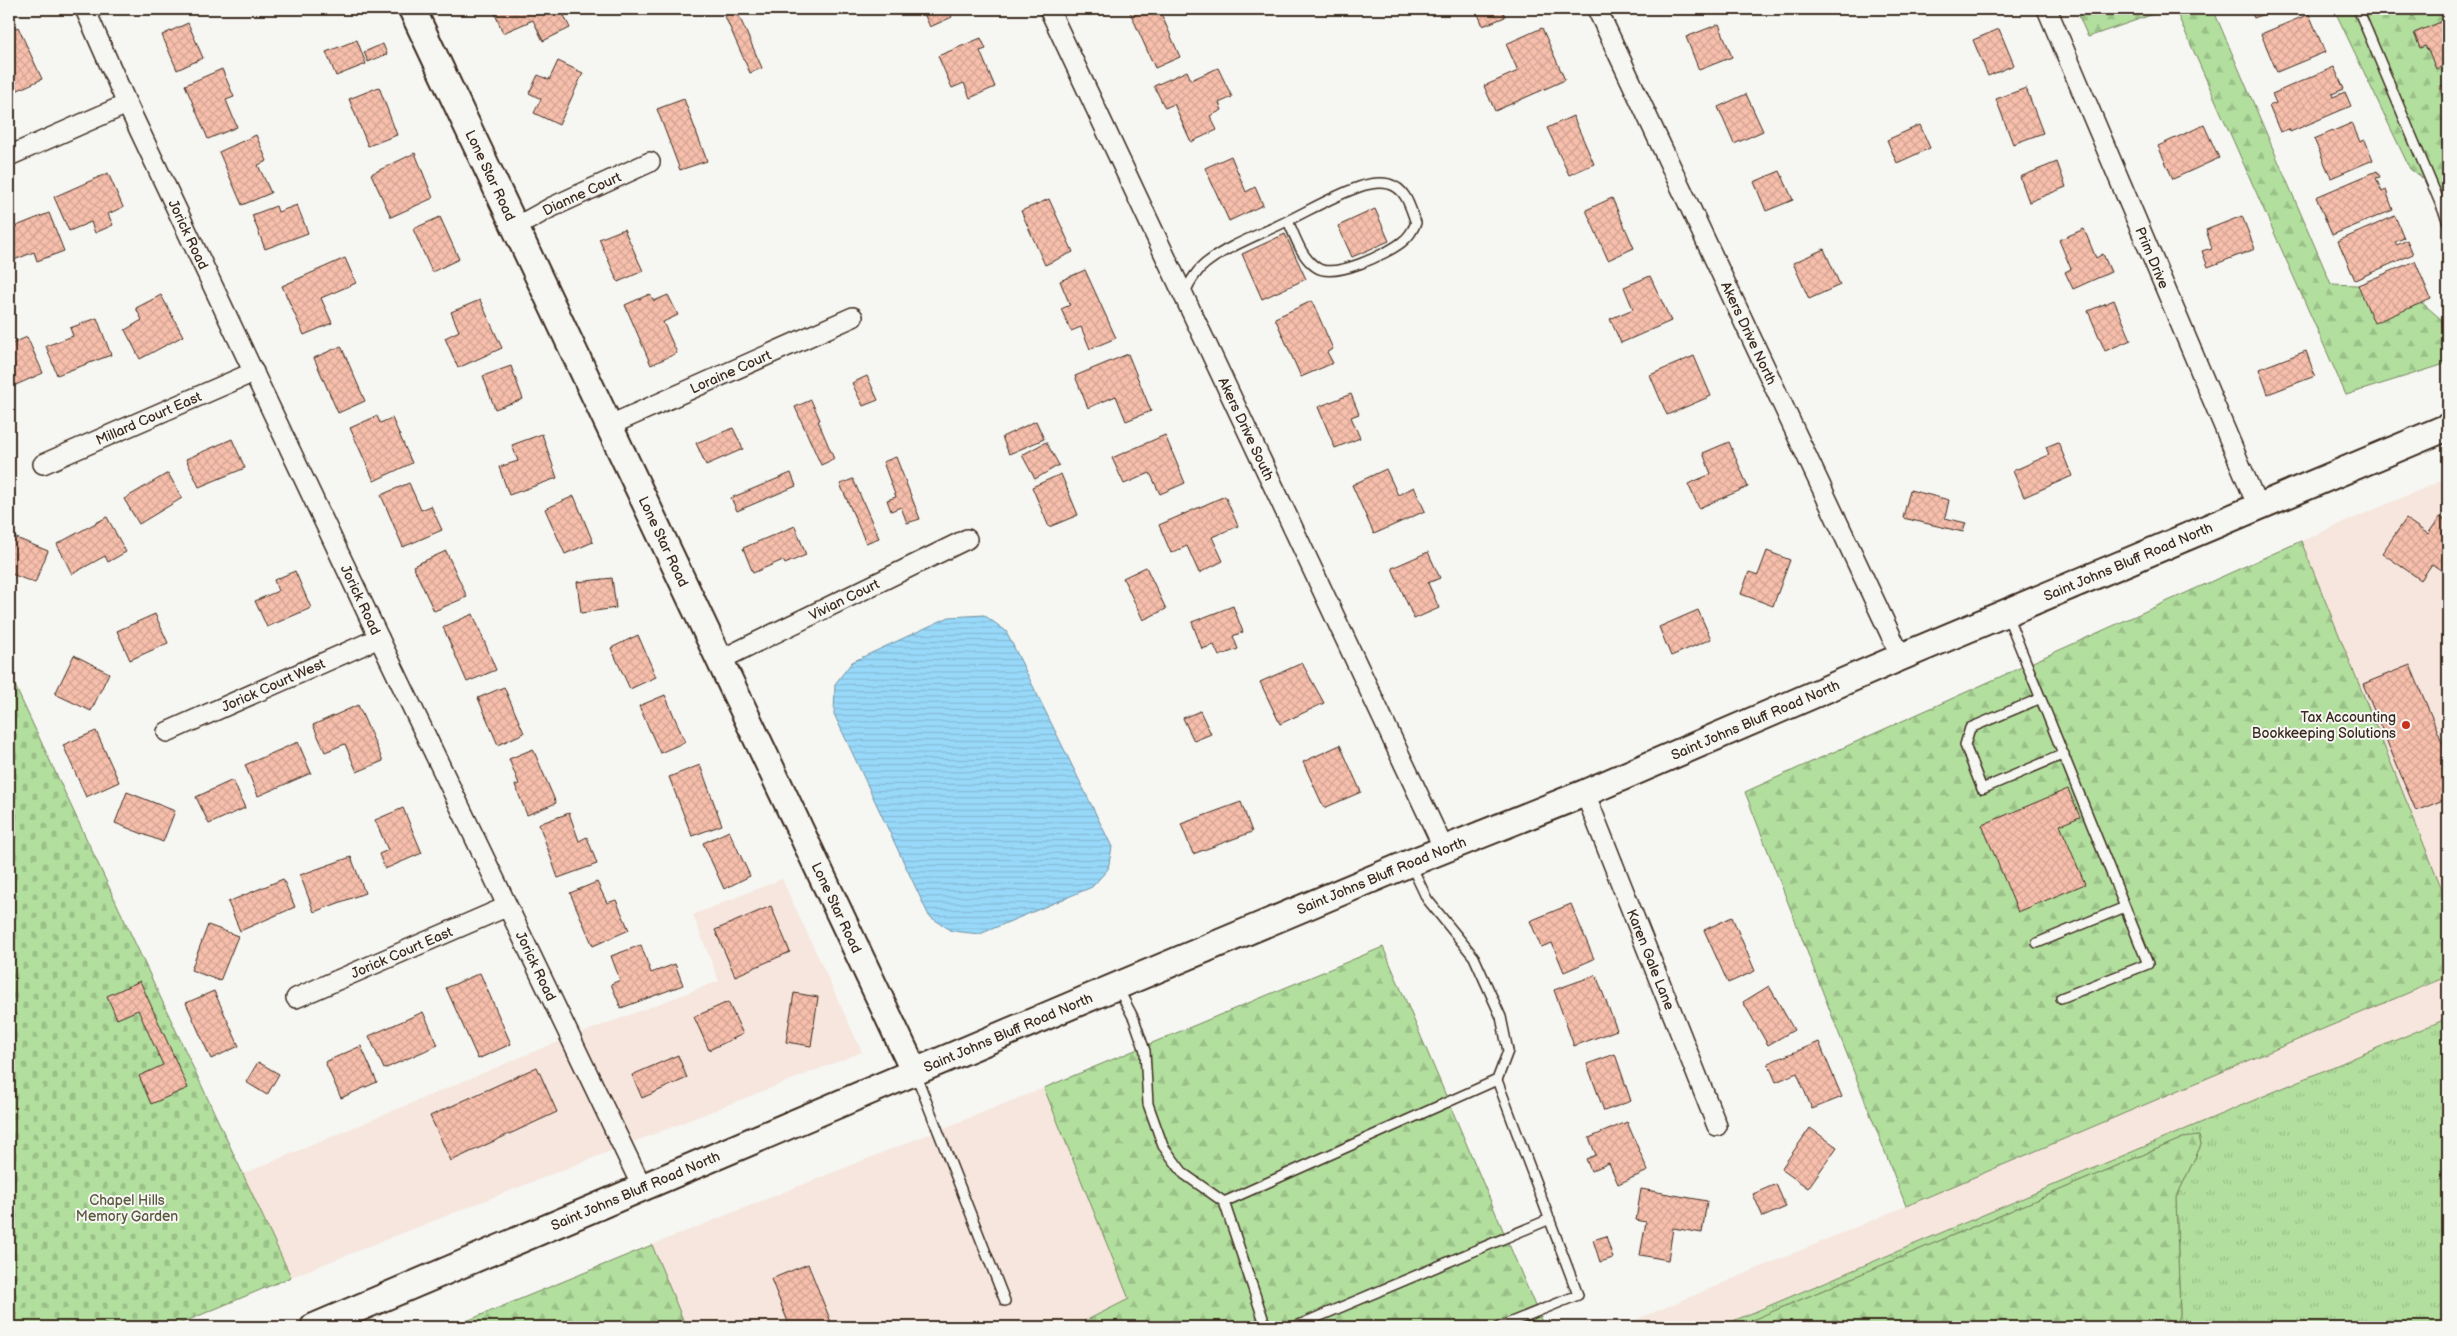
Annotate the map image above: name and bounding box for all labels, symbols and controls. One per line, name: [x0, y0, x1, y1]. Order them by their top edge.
street label: Lone Star Road: [461, 127, 519, 224]
street label: Dianne Court: [540, 168, 624, 219]
street label: Jorick Road: [164, 197, 212, 272]
street label: Prim Drive: [2131, 224, 2172, 291]
street label: Akers Drive North: [1717, 279, 1780, 388]
street label: Loraine Court: [688, 346, 774, 397]
street label: Akers Drive South: [1214, 375, 1278, 484]
street label: Millard Court East: [93, 388, 205, 449]
street label: Lone Star Road: [635, 494, 692, 590]
street label: Saint Johns Bluff Road North: [2041, 519, 2216, 605]
street label: Jorick Road: [337, 562, 384, 638]
street label: Vivian Court: [806, 575, 883, 624]
street label: Jorick Court West: [219, 655, 328, 716]
street label: Saint Johns Bluff Road North: [1669, 676, 1842, 764]
place label: Tax Accounting Bookkeeping Solutions: [2252, 709, 2396, 742]
marker: Tax Accounting Bookkeeping Solutions: [2400, 719, 2412, 731]
street label: Saint Johns Bluff Road North: [1294, 833, 1469, 919]
street label: Lone Star Road: [808, 860, 865, 956]
street label: Karen Gale Lane: [1623, 907, 1678, 1012]
street label: Jorick Court East: [348, 923, 456, 982]
street label: Jorick Road: [512, 929, 560, 1004]
street label: Saint Johns Bluff Road North: [921, 989, 1095, 1076]
street label: Saint Johns Bluff Road North: [548, 1148, 723, 1234]
park label: Chapel Hills Memory Garden: [76, 1192, 178, 1225]

